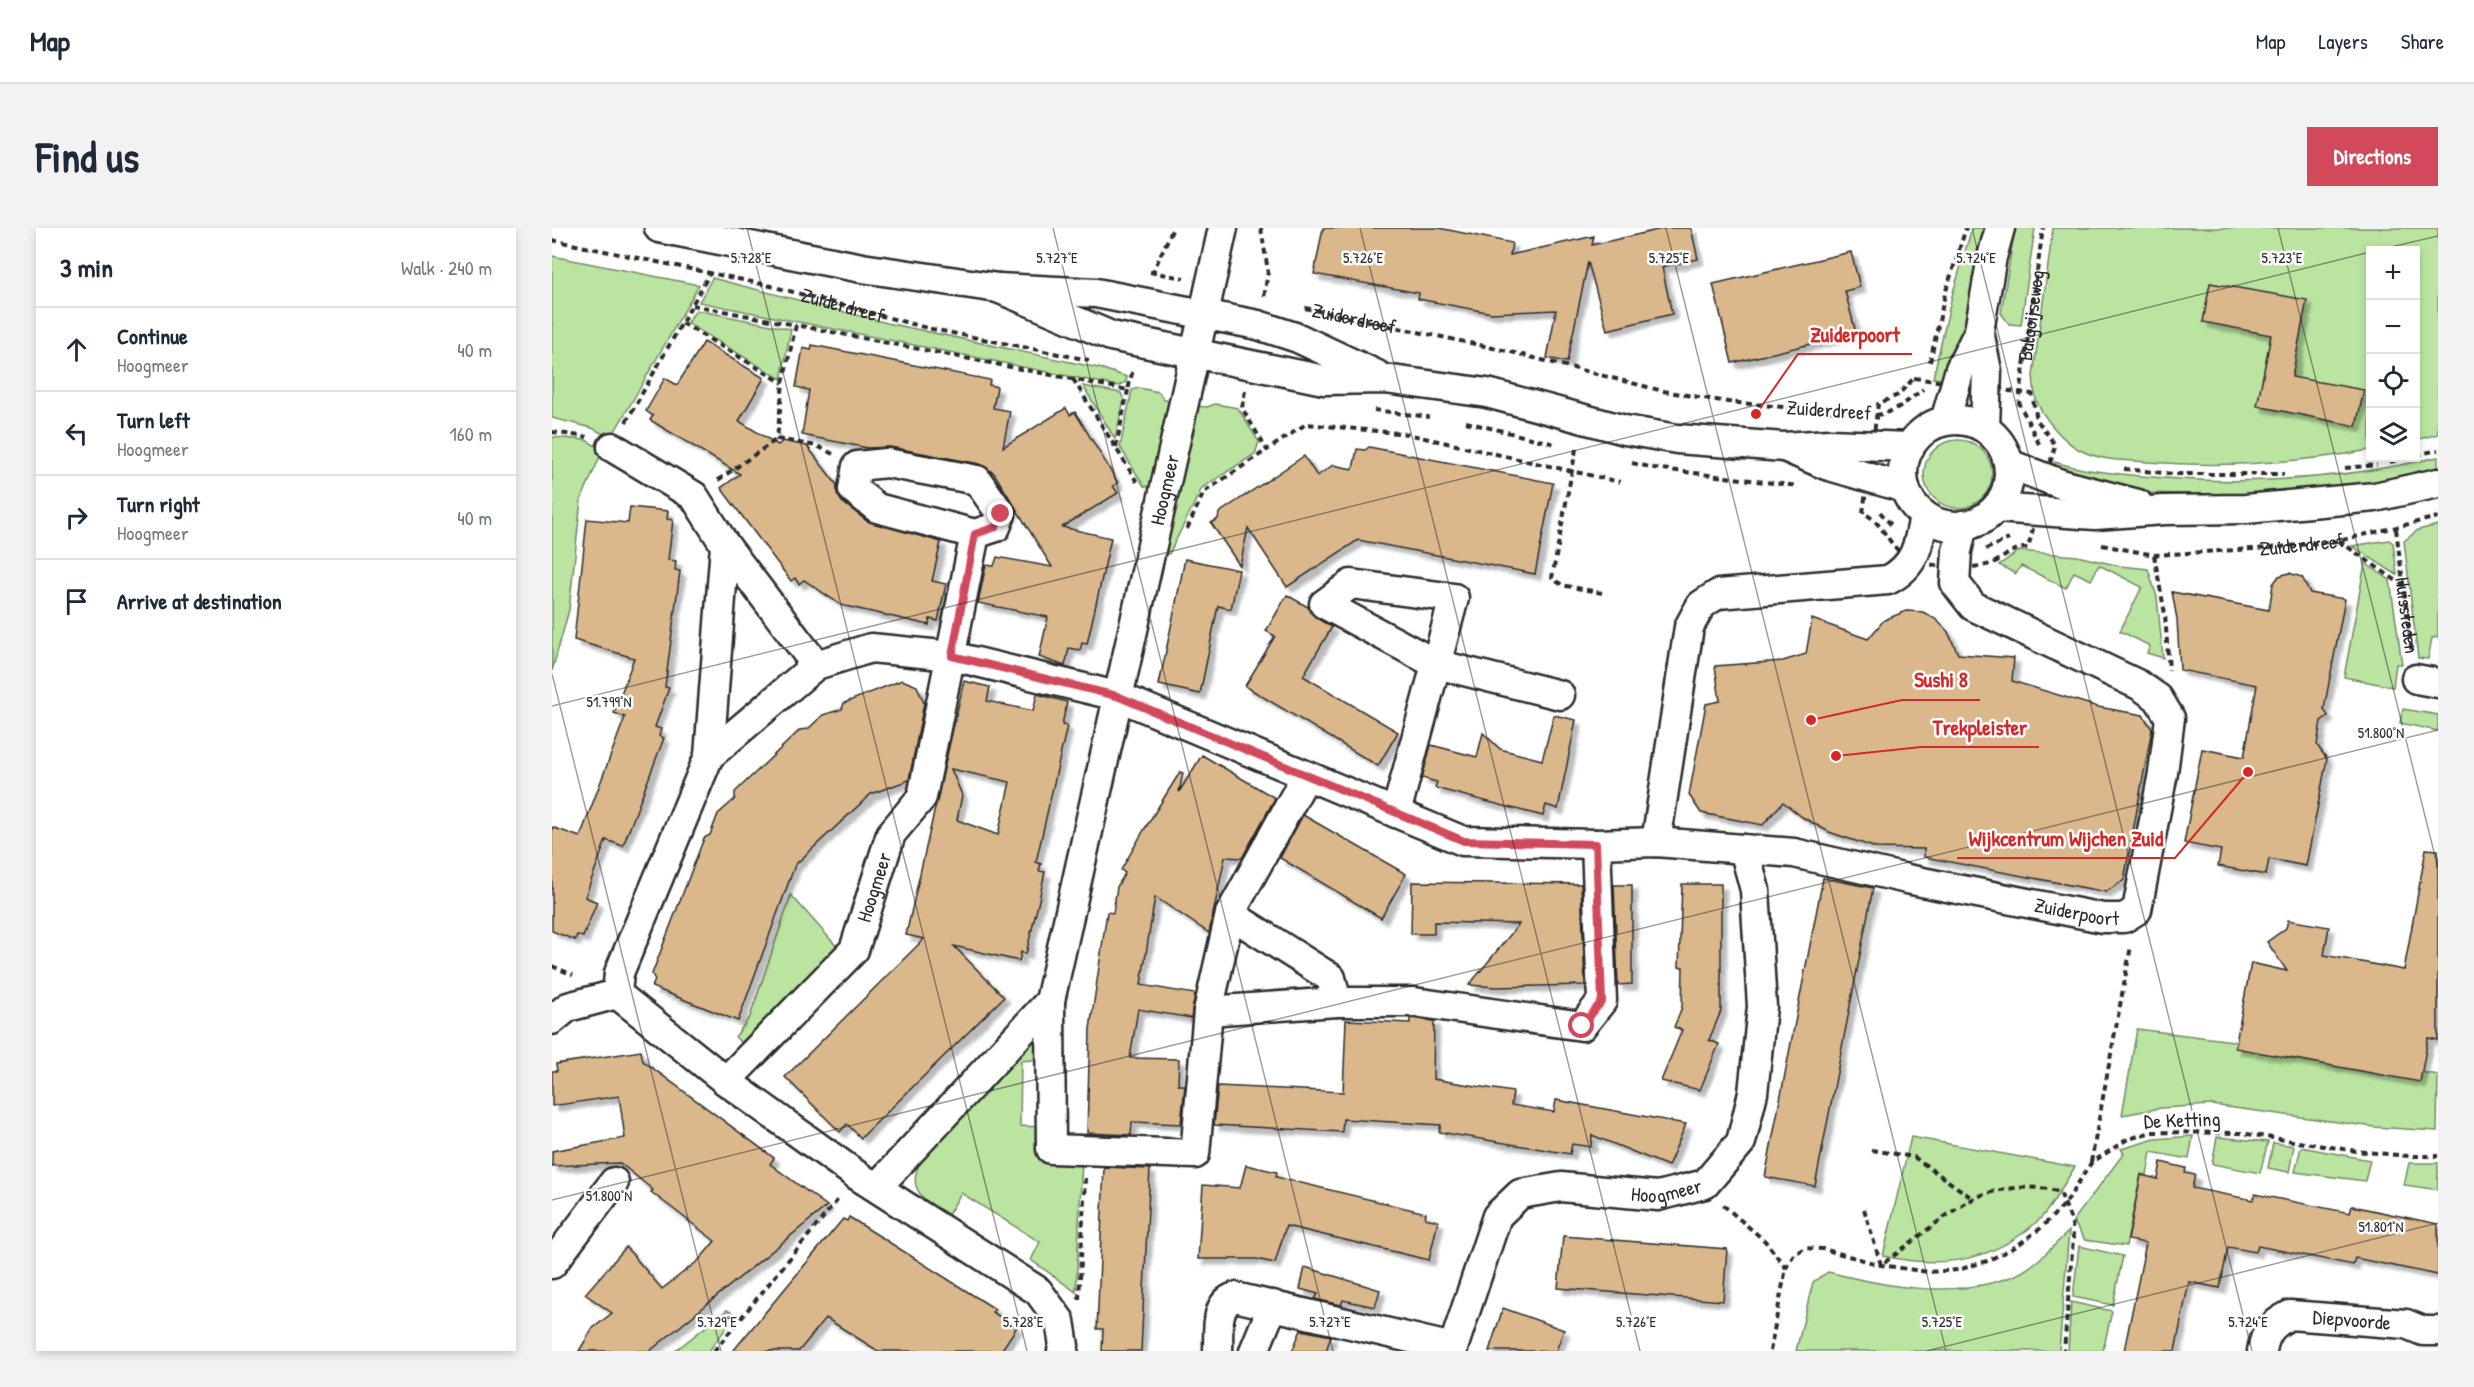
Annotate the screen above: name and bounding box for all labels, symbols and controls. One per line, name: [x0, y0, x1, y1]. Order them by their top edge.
text: Map: [30, 22, 70, 60]
text: Map: [2256, 27, 2285, 56]
text: Layers: [2318, 27, 2368, 56]
text: Share: [2401, 27, 2444, 56]
button: Directions: [2307, 127, 2438, 186]
text: Find us: [36, 128, 139, 185]
map controls: [2366, 246, 2420, 462]
button: +: [2366, 246, 2420, 300]
text: 5.728°E: [731, 247, 772, 268]
text: 5.727°E: [1036, 247, 1078, 268]
text: 5.726°E: [1343, 247, 1383, 268]
text: 5.725°E: [1649, 247, 1690, 268]
text: 5.724°E: [1956, 247, 1996, 268]
text: 5.723°E: [2262, 247, 2303, 268]
text: 3 min: [60, 250, 113, 285]
text: Walk · 240 m: [401, 254, 492, 281]
street label: Balgoijseweg: [2011, 268, 2050, 362]
street label: Zuiderdreef: [798, 281, 887, 329]
street label: Zuiderdreef: [1310, 296, 1398, 340]
button: −: [2366, 300, 2420, 354]
callout: Zuiderpoort: [1798, 315, 1912, 354]
text: Zuiderpoort: [1810, 320, 1901, 350]
text: Continue: [117, 321, 188, 351]
icon: ahead: [60, 333, 93, 366]
text: 40 m: [457, 336, 492, 363]
text: Hoogmeer: [117, 351, 189, 378]
button: locate: [2366, 354, 2420, 408]
street label: Zuiderdreef: [1786, 393, 1872, 426]
text: Turn left: [117, 405, 190, 435]
button: layers: [2366, 408, 2420, 462]
icon: left: [60, 417, 93, 450]
text: 160 m: [450, 420, 492, 447]
text: Hoogmeer: [117, 435, 189, 462]
street label: Hoogmeer: [1143, 451, 1185, 527]
text: Turn right: [117, 489, 200, 519]
route end: [987, 500, 1013, 526]
icon: right: [60, 501, 93, 534]
text: 40 m: [457, 504, 492, 531]
text: Hoogmeer: [117, 519, 189, 546]
street label: Zuiderdreef: [2259, 526, 2347, 562]
street label: Huissteden: [2389, 575, 2426, 655]
icon: arrive: [60, 585, 93, 618]
text: Arrive at destination: [117, 586, 282, 616]
callout: Sushi 8: [1902, 661, 1980, 700]
text: Sushi 8: [1914, 665, 1968, 694]
text: 51.799°N: [587, 691, 631, 712]
callout: Trekpleister: [1921, 708, 2039, 747]
text: Trekpleister: [1932, 713, 2028, 743]
text: 51.800°N: [2358, 722, 2404, 743]
callout: Wijkcentrum Wijchen Zuid: [1957, 819, 2175, 858]
text: Wijkcentrum Wijchen Zuid: [1969, 824, 2164, 853]
street label: Hoogmeer: [850, 849, 897, 925]
street label: Zuiderpoort: [2032, 891, 2120, 931]
route start: [1568, 1012, 1594, 1038]
street label: De Ketting: [2143, 1105, 2221, 1134]
street label: Hoogmeer: [1630, 1171, 1705, 1209]
text: 51.800°N: [586, 1185, 632, 1206]
text: 51.801°N: [2358, 1216, 2404, 1237]
street label: Diepvoorde: [2312, 1303, 2392, 1336]
text: 5.729°E: [697, 1311, 737, 1332]
text: 5.728°E: [1003, 1311, 1044, 1332]
text: 5.727°E: [1309, 1311, 1351, 1332]
text: 5.726°E: [1616, 1311, 1656, 1332]
text: 5.725°E: [1922, 1311, 1963, 1332]
text: 5.724°E: [2228, 1311, 2268, 1332]

